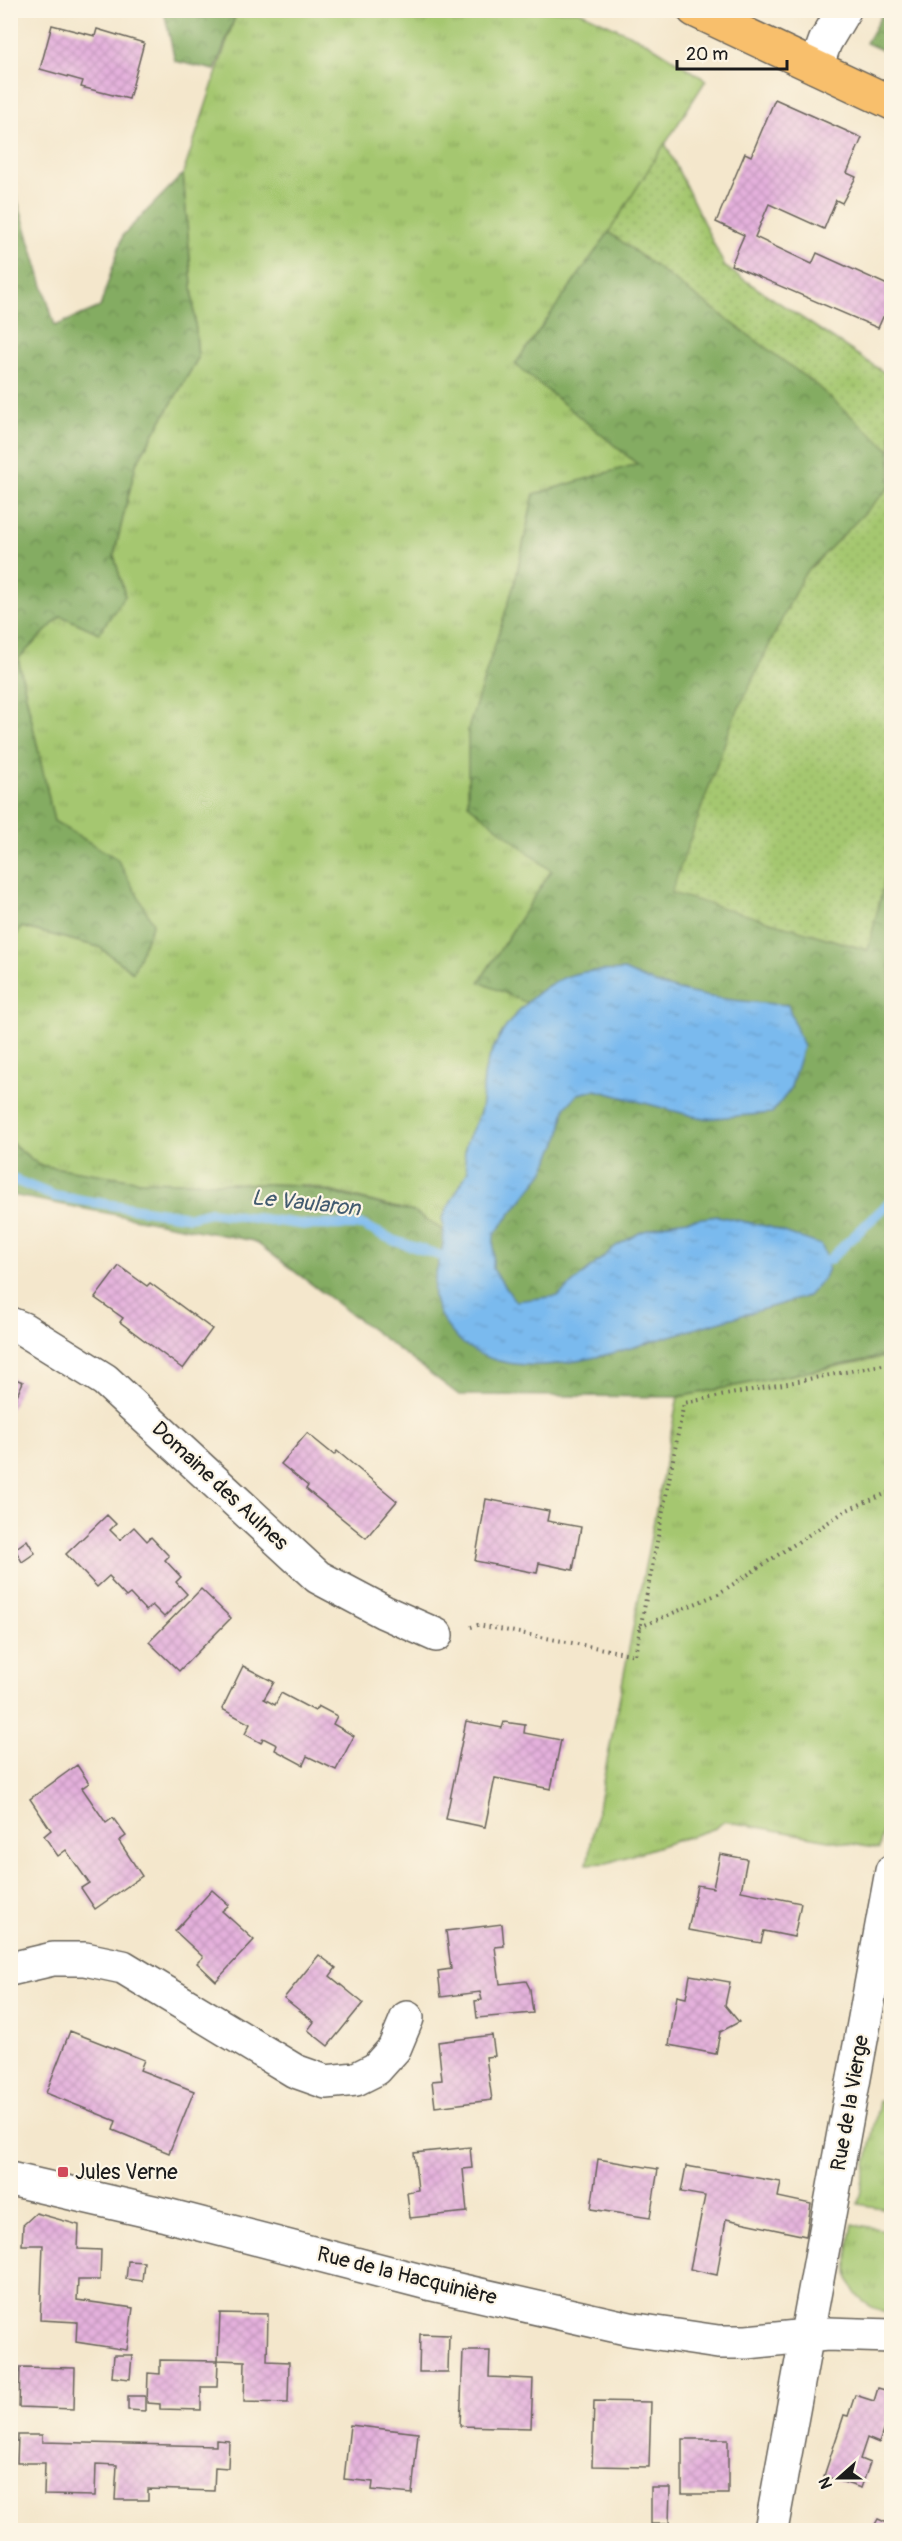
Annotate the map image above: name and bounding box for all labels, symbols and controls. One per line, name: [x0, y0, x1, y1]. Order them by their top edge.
scale bar: [677, 33, 786, 71]
text: 20 m: [686, 43, 728, 66]
water label: Le Vaularon: [250, 1183, 363, 1223]
street label: Domaine des Aulnes: [146, 1416, 294, 1557]
street label: Rue de la Vierge: [825, 2032, 875, 2173]
place label: Jules Verne: [75, 2159, 178, 2186]
marker: Jules Verne: [56, 2165, 70, 2179]
street label: Rue de la Hacquinière: [314, 2241, 500, 2312]
north arrow: [809, 2448, 869, 2508]
text: N: [815, 2474, 837, 2492]

